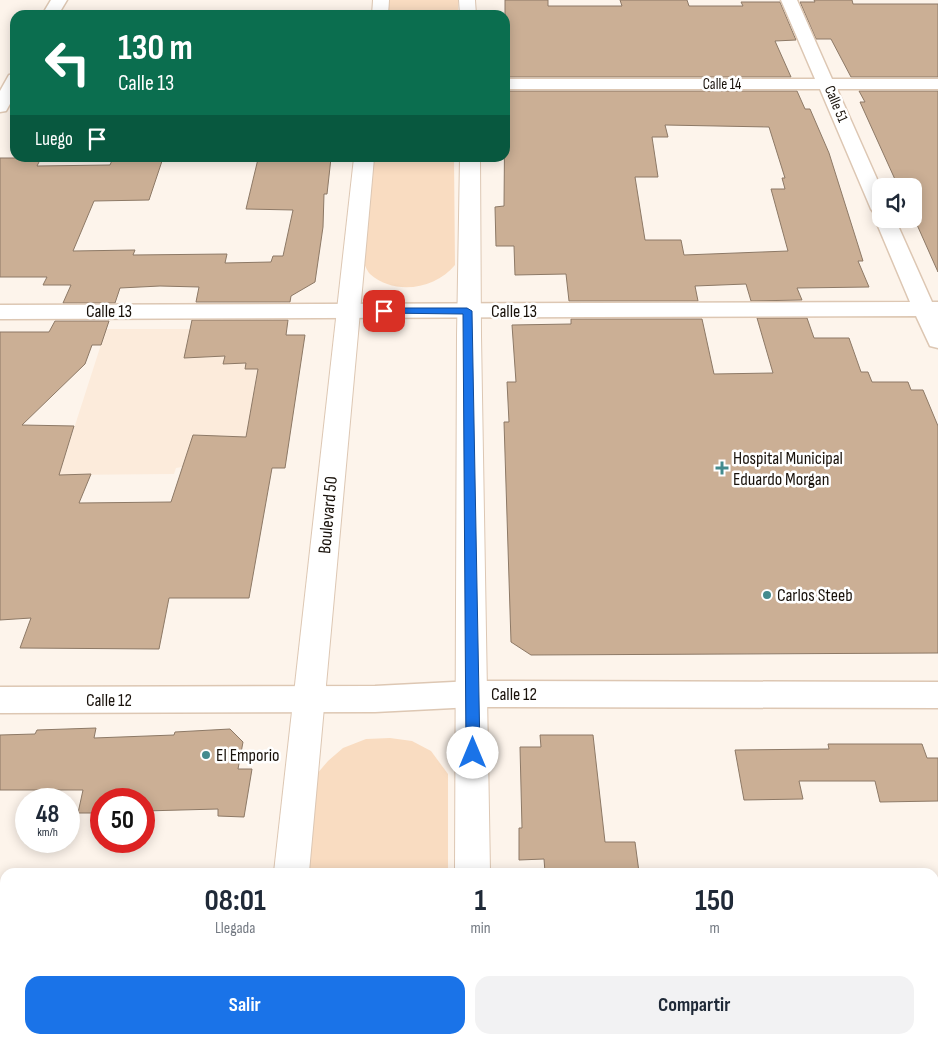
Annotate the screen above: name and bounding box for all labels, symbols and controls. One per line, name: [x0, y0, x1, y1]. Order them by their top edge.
text: 130 m: [118, 27, 193, 70]
icon: left: [35, 30, 100, 95]
text: Calle 13: [118, 70, 174, 97]
street label: Calle 14: [703, 75, 741, 94]
street label: Calle 51: [820, 83, 852, 126]
icon: arrive: [83, 125, 111, 153]
text: Luego: [35, 128, 73, 151]
map controls: [872, 178, 922, 228]
button: sound: [872, 178, 922, 228]
pin: [363, 290, 405, 332]
icon: arrive: [370, 297, 398, 325]
street label: Calle 13: [86, 301, 132, 322]
street label: Calle 13: [491, 301, 537, 322]
place label: Hospital Municipal Eduardo Morgan: [733, 448, 843, 490]
marker: Hospital Municipal Eduardo Morgan: [715, 461, 729, 475]
street label: Boulevard 50: [314, 475, 342, 555]
place label: Carlos Steeb: [777, 585, 853, 606]
marker: Carlos Steeb: [761, 589, 773, 601]
street label: Calle 12: [491, 684, 537, 705]
street label: Calle 12: [86, 690, 132, 711]
position arrow: [446, 726, 498, 778]
place label: El Emporio: [216, 745, 280, 766]
marker: El Emporio: [200, 749, 212, 761]
speed limit sign: 50: [90, 788, 155, 853]
text: 48: [36, 799, 59, 830]
text: km/h: [37, 825, 58, 840]
text: 08:01: [205, 883, 266, 919]
text: 1: [475, 883, 486, 919]
text: 150: [695, 883, 734, 919]
text: Llegada: [215, 919, 255, 938]
text: min: [470, 919, 491, 938]
text: m: [710, 919, 720, 938]
button: Salir: [25, 976, 465, 1034]
button: Compartir: [475, 976, 914, 1034]

